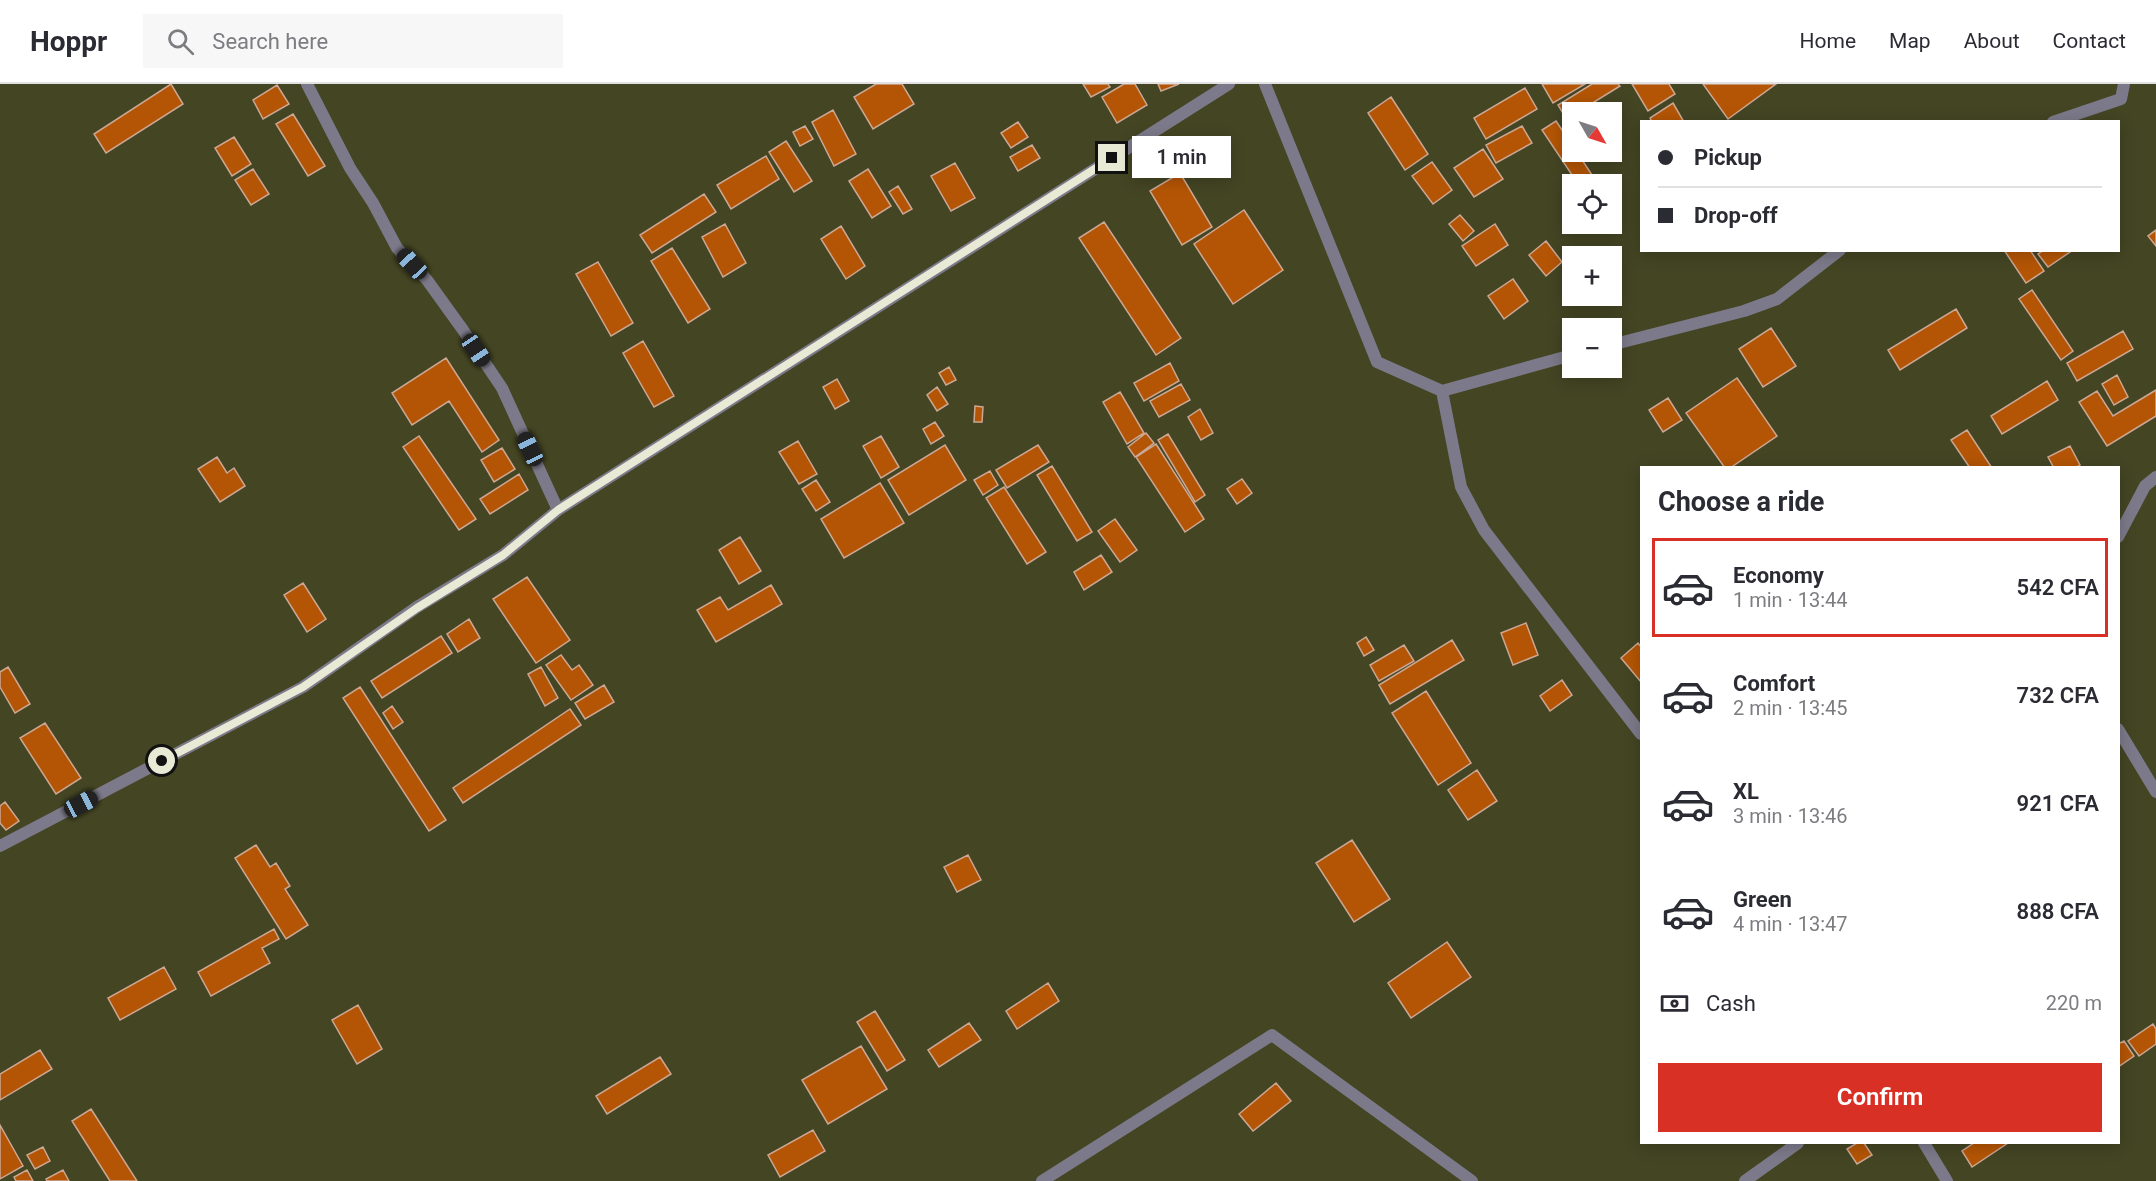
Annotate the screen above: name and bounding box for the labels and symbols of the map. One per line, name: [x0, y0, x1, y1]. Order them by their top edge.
north arrow: [1562, 102, 1622, 162]
callout: 1 min: [1133, 137, 1232, 179]
route end: [1098, 144, 1125, 171]
car: [393, 245, 431, 283]
car: [458, 330, 494, 370]
car: [514, 429, 546, 469]
route start: [148, 747, 175, 774]
car: [61, 788, 101, 820]

